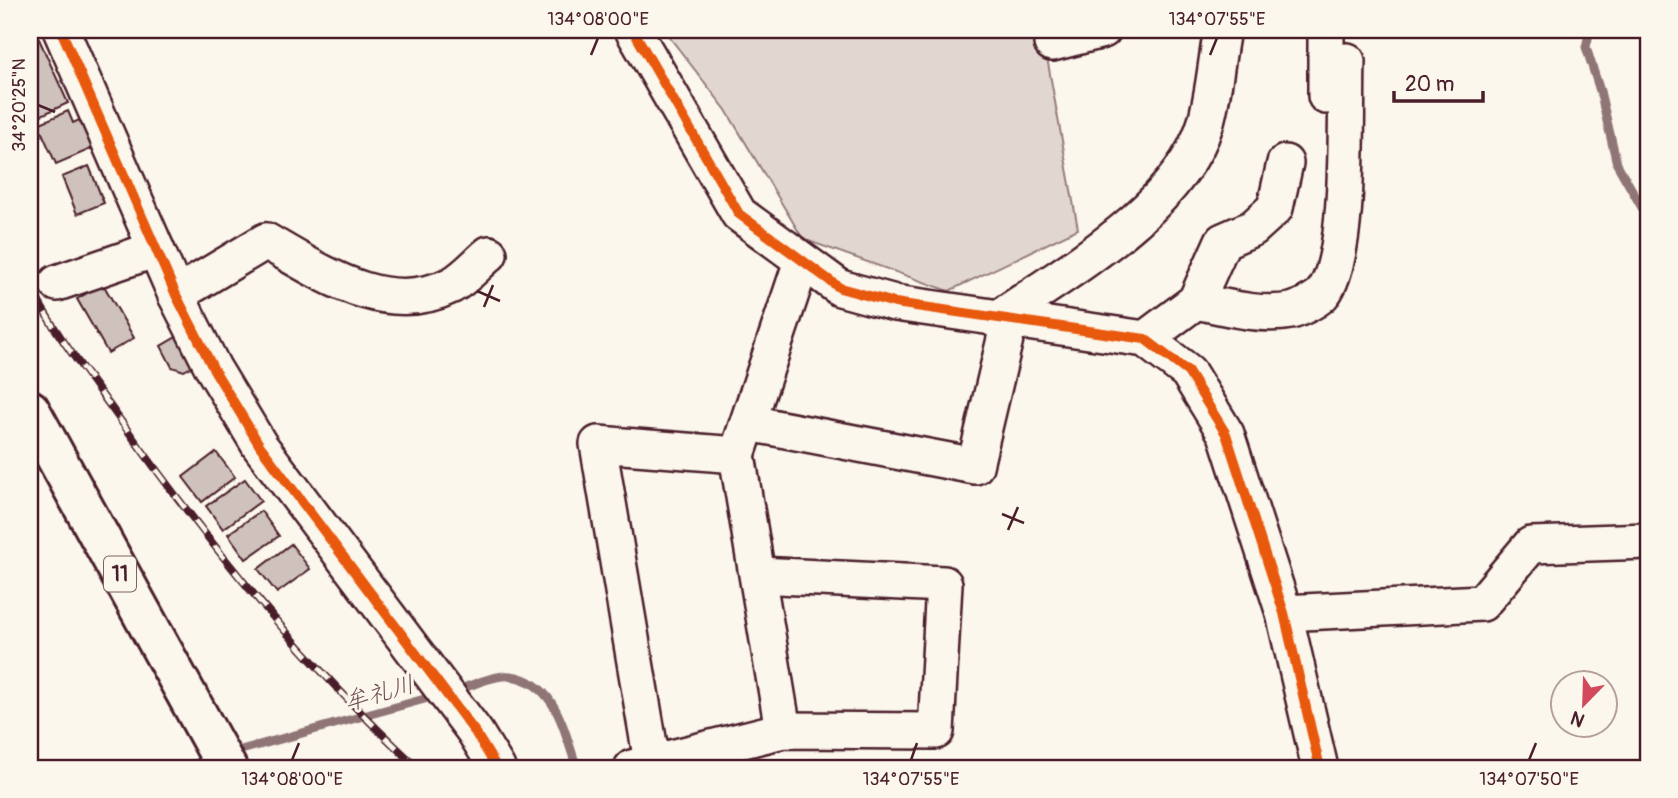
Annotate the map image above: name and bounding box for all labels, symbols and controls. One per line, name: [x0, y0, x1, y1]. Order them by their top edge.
text: 134°08'00"E: [547, 8, 649, 31]
text: 134°07'55"E: [1169, 8, 1265, 31]
text: 34°20'25"N: [8, 58, 31, 152]
scale bar: [1394, 60, 1484, 104]
text: 20 m: [1405, 71, 1454, 98]
road number: 11: [104, 556, 136, 592]
north arrow: [1548, 668, 1618, 738]
water label: 牟礼川: [341, 670, 418, 717]
text: N: [1567, 705, 1588, 732]
text: 134°08'00"E: [241, 768, 343, 791]
text: 134°07'55"E: [863, 768, 959, 791]
text: 134°07'50"E: [1479, 768, 1579, 791]

